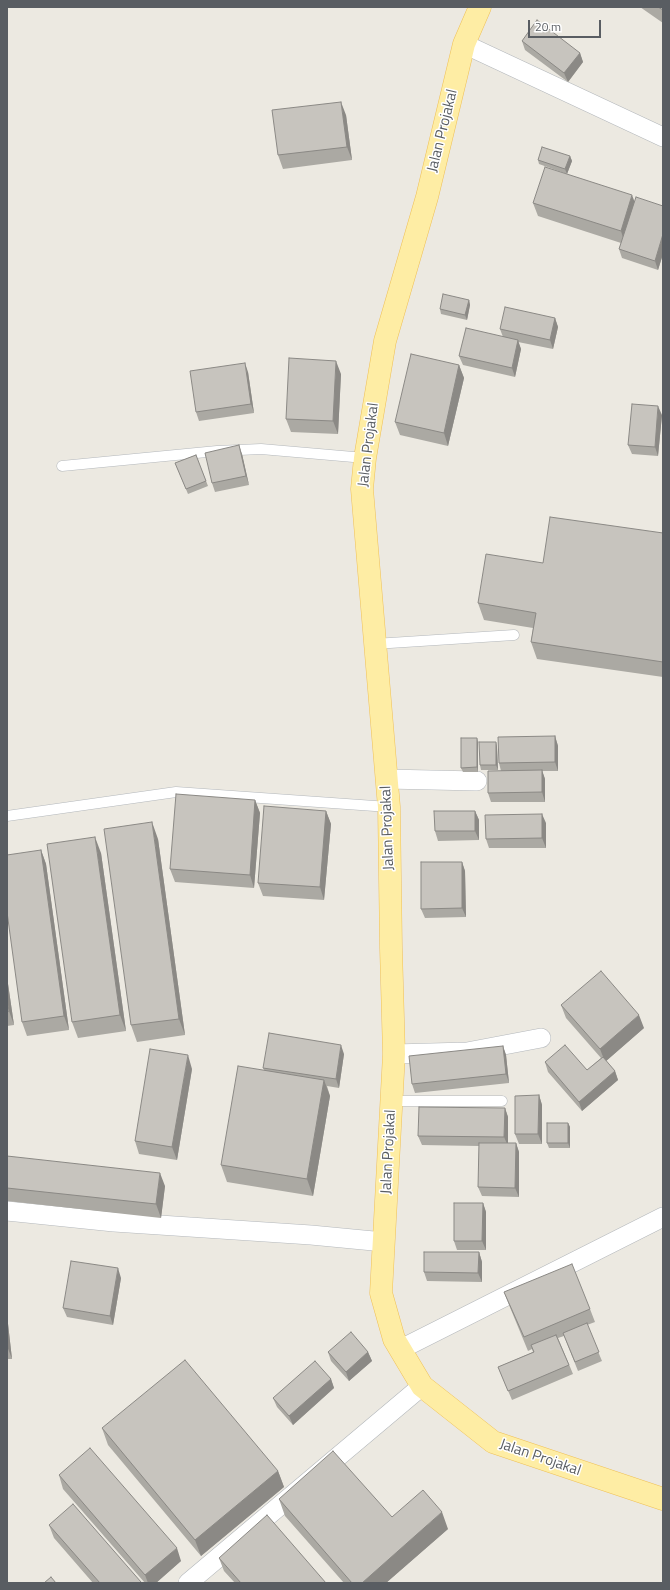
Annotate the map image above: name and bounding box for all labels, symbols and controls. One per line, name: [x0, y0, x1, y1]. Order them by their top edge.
scale bar: [530, 12, 603, 38]
text: 20 m: [535, 17, 561, 36]
street label: Jalan Projakal: [424, 88, 462, 174]
street label: Jalan Projakal: [355, 402, 383, 488]
street label: Jalan Projakal: [378, 785, 398, 871]
street label: Jalan Projakal: [378, 1109, 400, 1195]
street label: Jalan Projakal: [497, 1436, 583, 1480]

